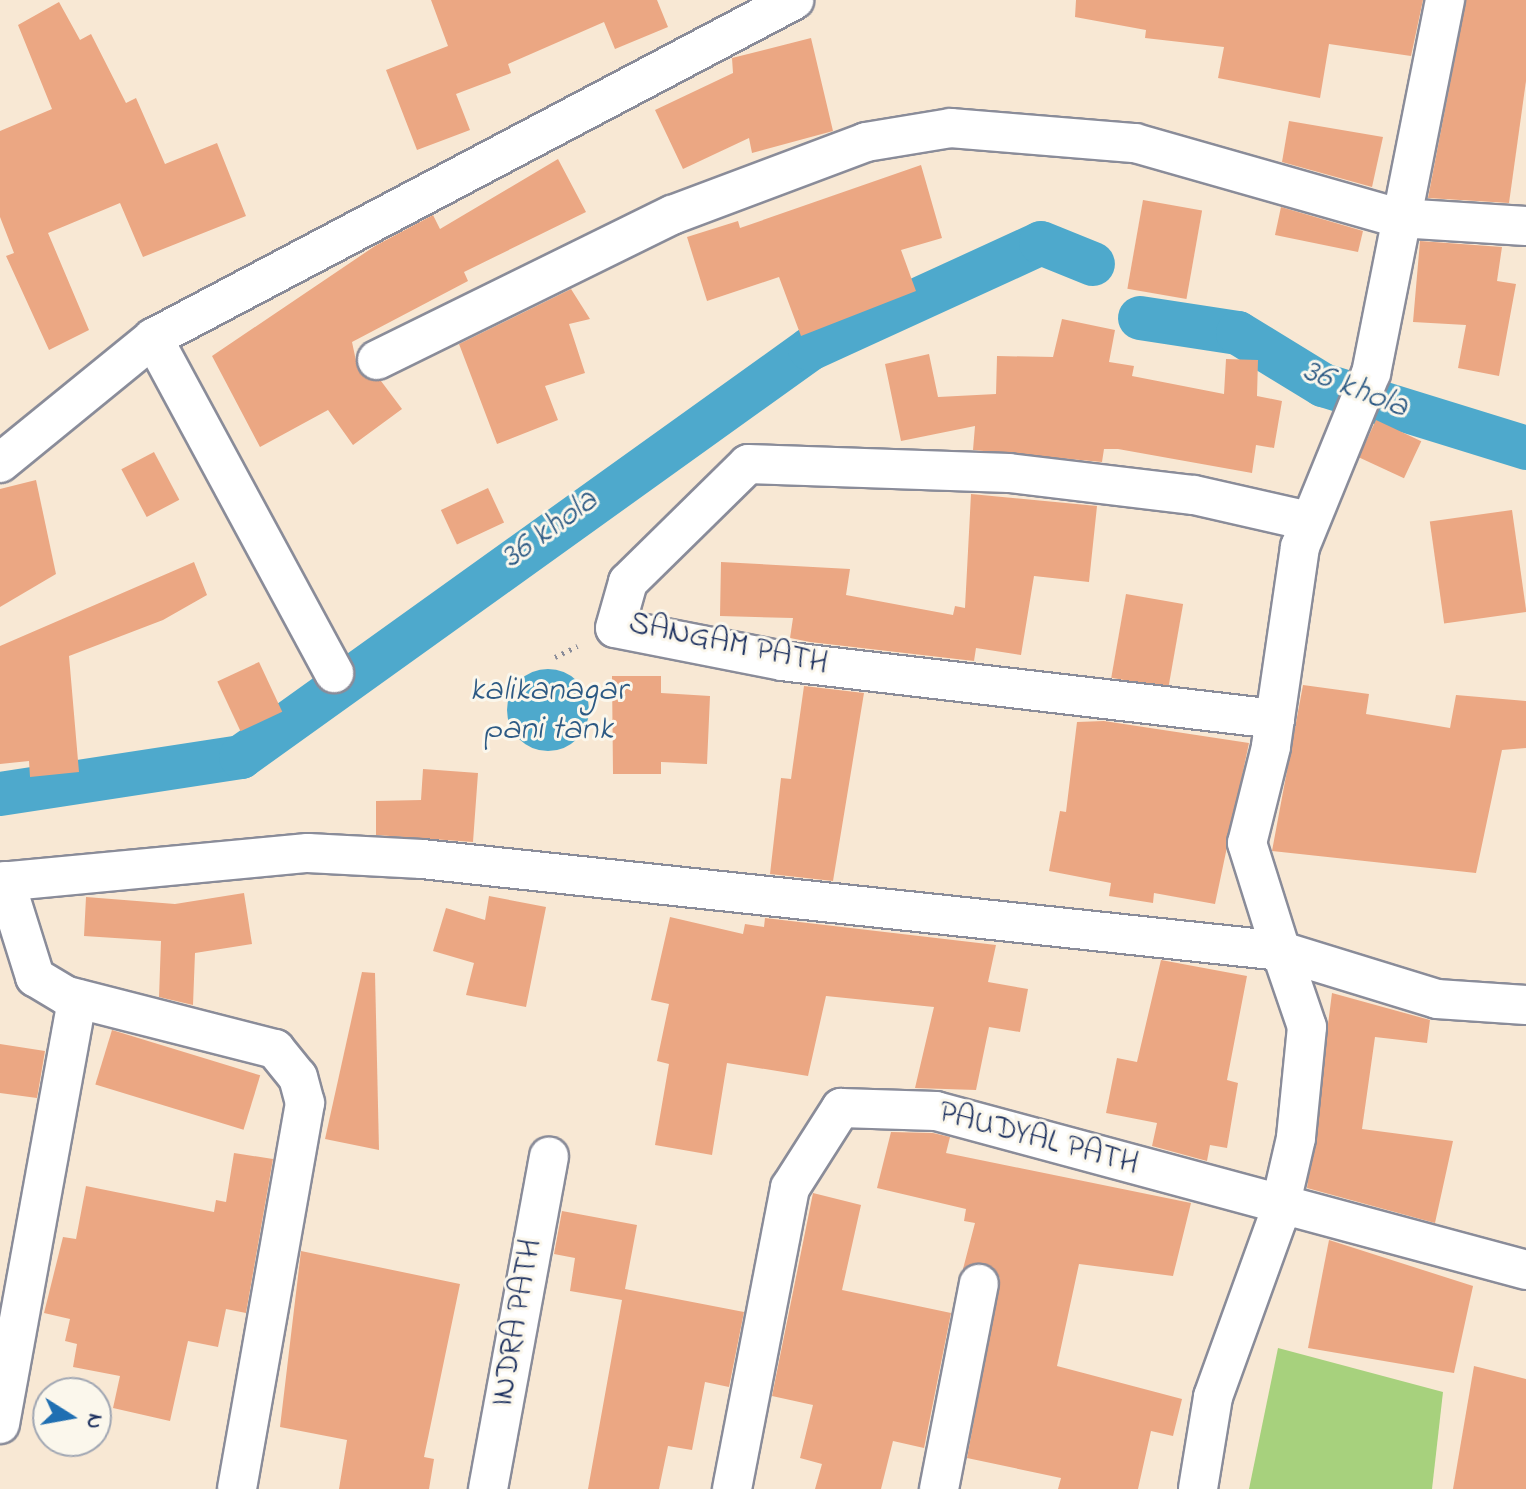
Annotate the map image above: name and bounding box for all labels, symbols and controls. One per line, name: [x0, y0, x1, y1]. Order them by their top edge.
water label: 36 khola: [1297, 351, 1413, 429]
water label: 36 khola: [494, 481, 606, 579]
street label: SANGAM PATH: [625, 605, 831, 685]
water label: kalikanagar pani tank: [469, 671, 627, 750]
street label: PAUDYAL PATH: [934, 1095, 1142, 1185]
street label: INDRA PATH: [484, 1236, 552, 1410]
north arrow: [32, 1377, 112, 1457]
text: N: [76, 1411, 111, 1432]

